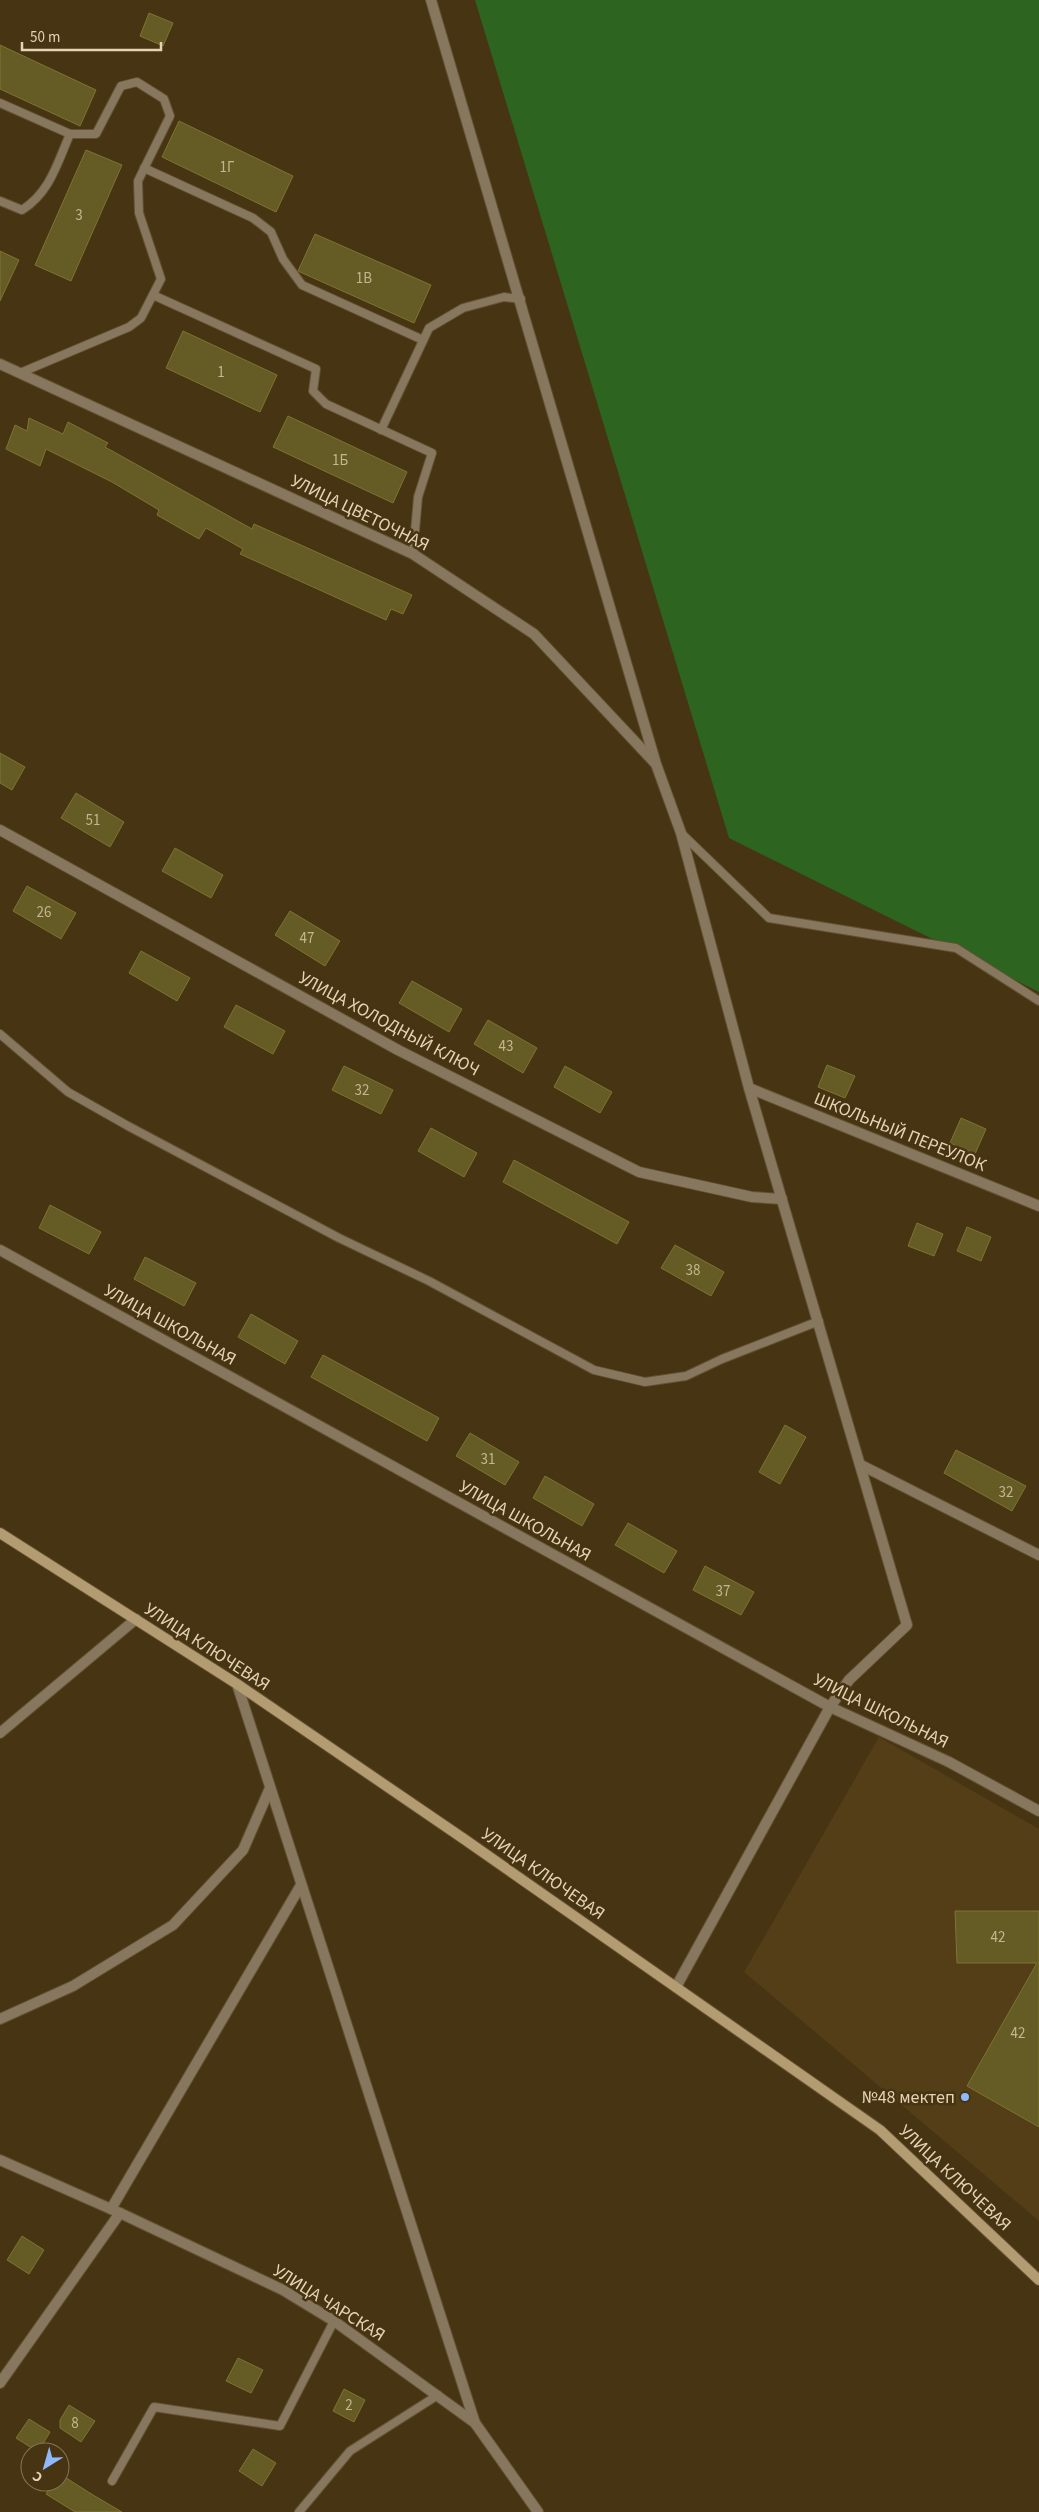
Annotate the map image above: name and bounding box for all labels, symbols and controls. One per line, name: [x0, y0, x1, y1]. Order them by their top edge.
scale bar: [22, 20, 161, 52]
text: 50 m: [30, 27, 60, 48]
house number: 1Г: [220, 157, 235, 178]
house number: 3: [75, 205, 83, 226]
house number: 1В: [356, 268, 372, 289]
house number: 1: [217, 362, 225, 383]
house number: 1Б: [332, 450, 348, 471]
street label: УЛИЦА ЦВЕТОЧНАЯ: [286, 469, 434, 557]
house number: 51: [86, 810, 100, 831]
house number: 26: [37, 902, 51, 923]
house number: 47: [300, 928, 314, 949]
street label: УЛИЦА ХОЛОДНЫЙ КЛЮЧ: [294, 966, 484, 1082]
house number: 43: [499, 1036, 513, 1057]
house number: 32: [355, 1080, 369, 1101]
street label: ШКОЛЬНЫЙ ПЕРЕУЛОК: [810, 1086, 990, 1178]
house number: 38: [686, 1260, 700, 1281]
street label: УЛИЦА ШКОЛЬНАЯ: [99, 1278, 241, 1372]
house number: 31: [481, 1449, 495, 1470]
street label: УЛИЦА ШКОЛЬНАЯ: [454, 1474, 596, 1568]
house number: 32: [999, 1482, 1013, 1503]
house number: 37: [716, 1581, 730, 1602]
street label: УЛИЦА КЛЮЧЕВАЯ: [139, 1597, 275, 1697]
street label: УЛИЦА ШКОЛЬНАЯ: [809, 1667, 953, 1755]
street label: УЛИЦА КЛЮЧЕВАЯ: [476, 1822, 610, 1926]
house number: 42: [991, 1927, 1005, 1948]
house number: 42: [1011, 2023, 1025, 2044]
place label: №48 мектеп: [862, 2085, 955, 2110]
marker: №48 мектеп: [959, 2091, 971, 2103]
street label: УЛИЦА КЛЮЧЕВАЯ: [893, 2119, 1017, 2237]
street label: УЛИЦА ЧАРСКАЯ: [268, 2258, 390, 2348]
house number: 2: [345, 2395, 353, 2416]
house number: 8: [71, 2413, 79, 2434]
north arrow: [20, 2442, 70, 2492]
text: С: [29, 2466, 47, 2487]

